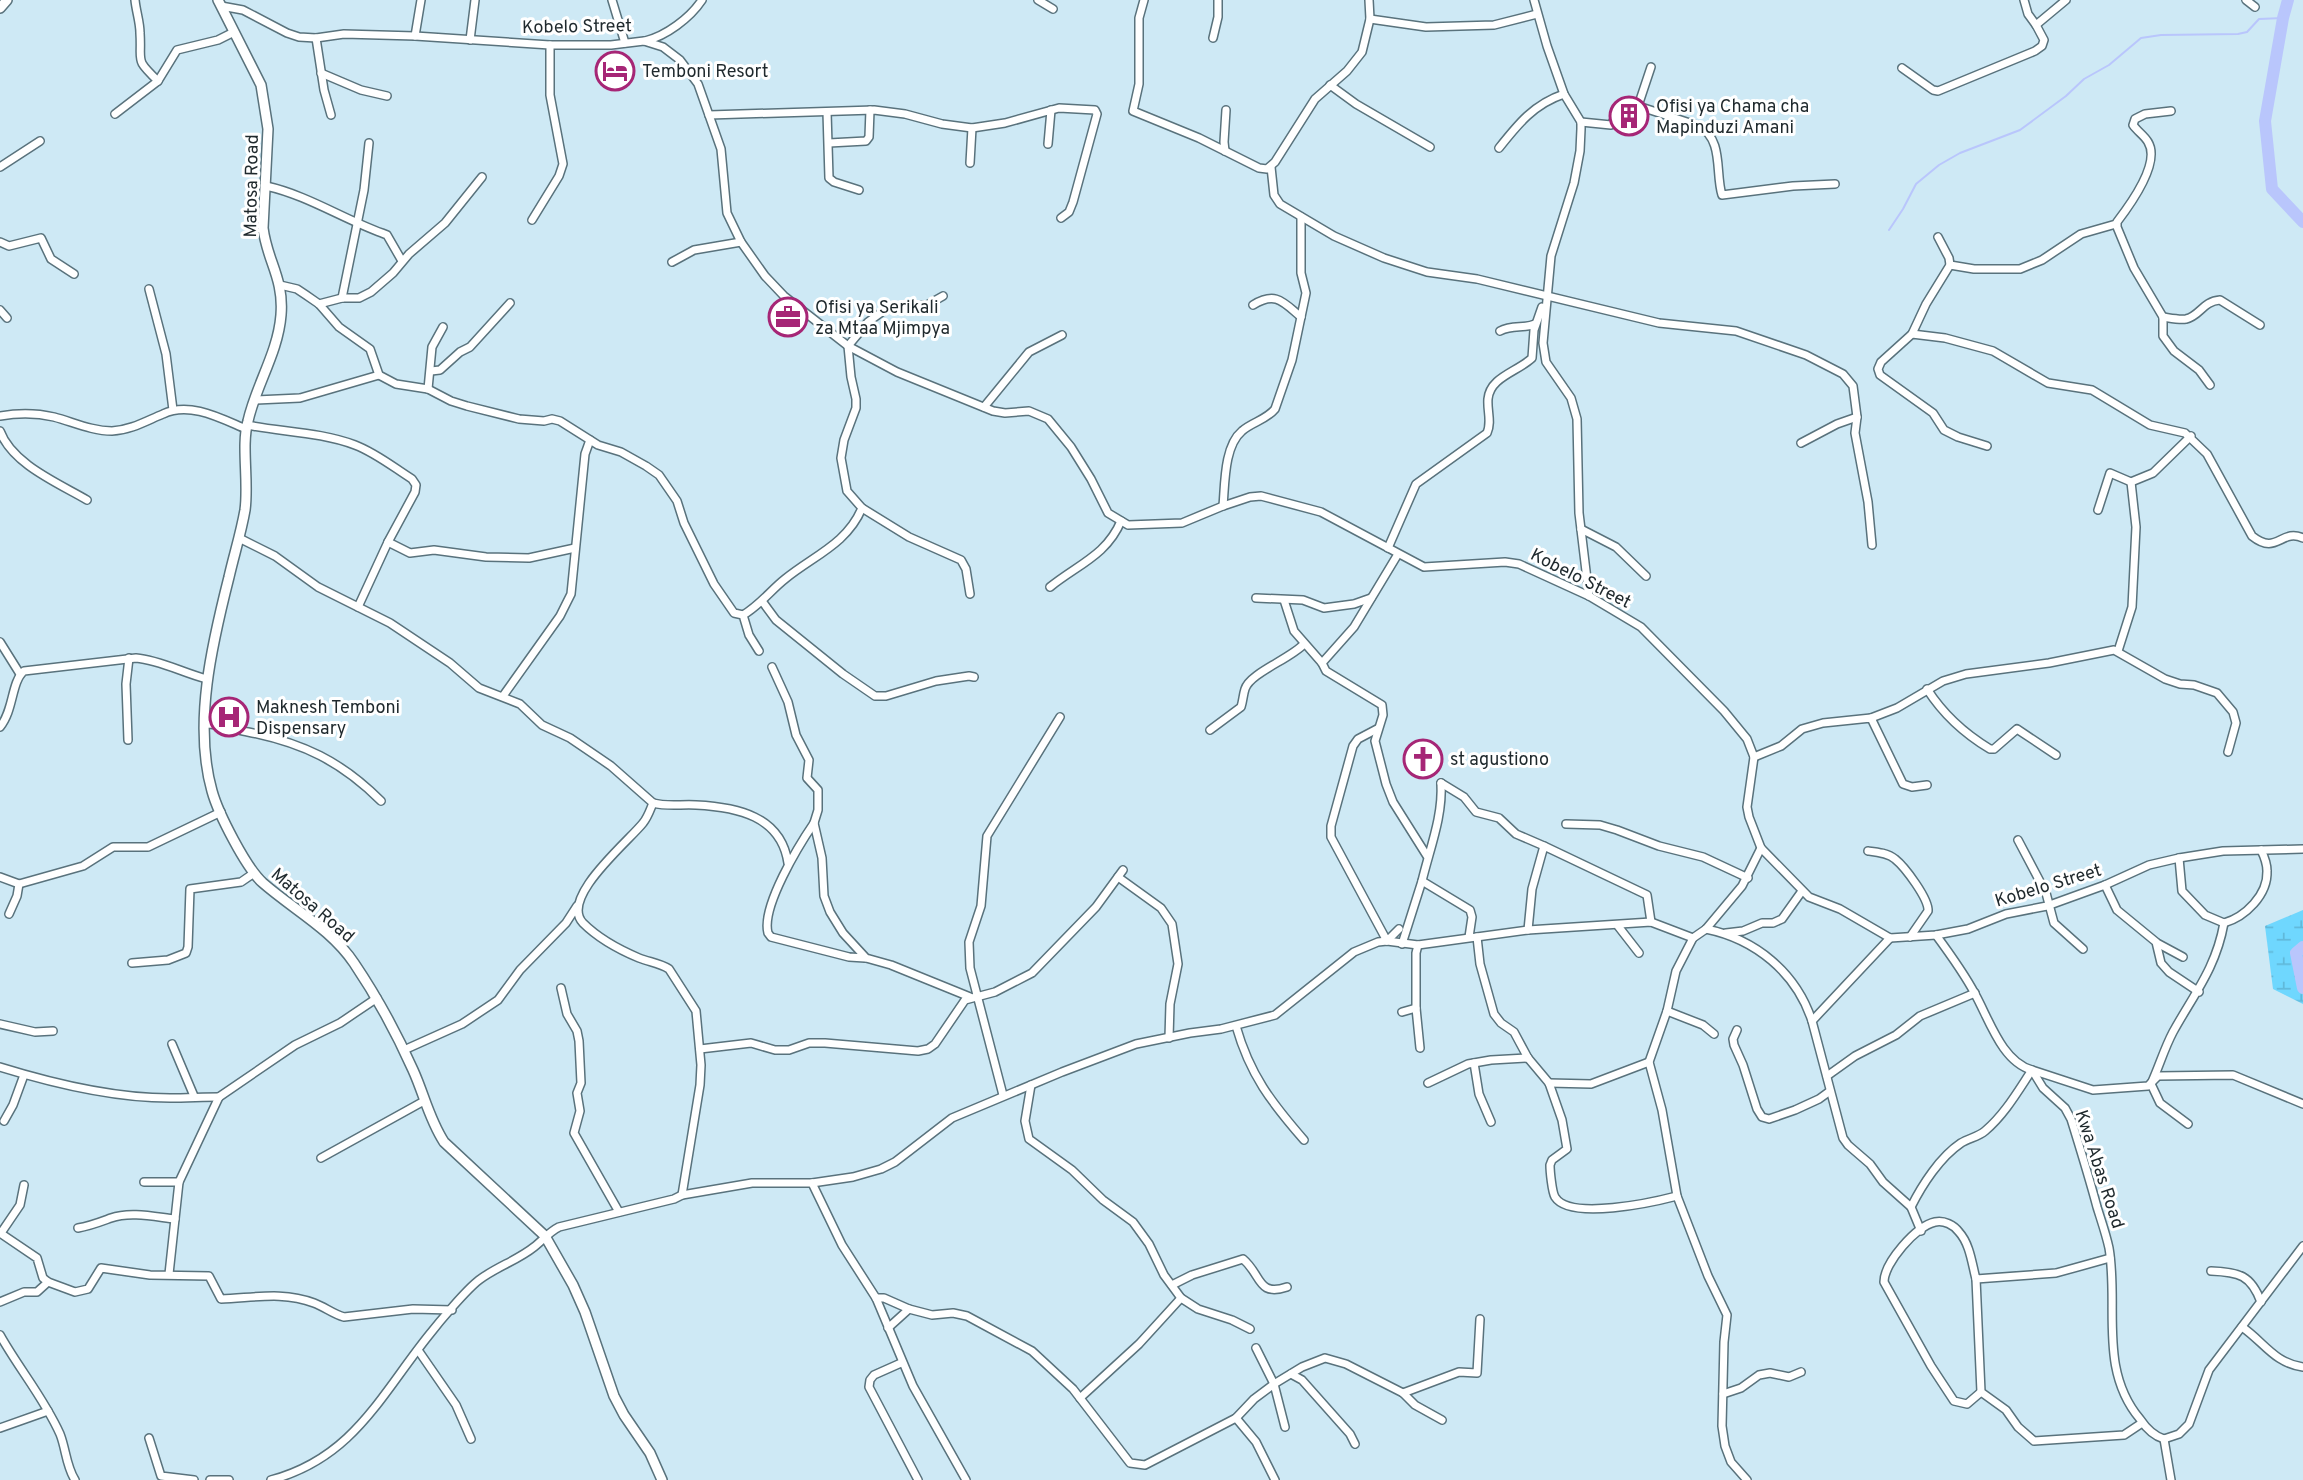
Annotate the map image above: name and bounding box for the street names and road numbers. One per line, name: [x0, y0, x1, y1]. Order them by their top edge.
street label: Kobelo Street: [522, 15, 632, 40]
street label: Matosa Road: [240, 134, 265, 238]
street label: Kobelo Street: [1526, 544, 1635, 615]
street label: Kobelo Street: [1992, 859, 2104, 914]
street label: Matosa Road: [266, 864, 359, 949]
street label: Kwa Abas Road: [2069, 1107, 2129, 1232]

